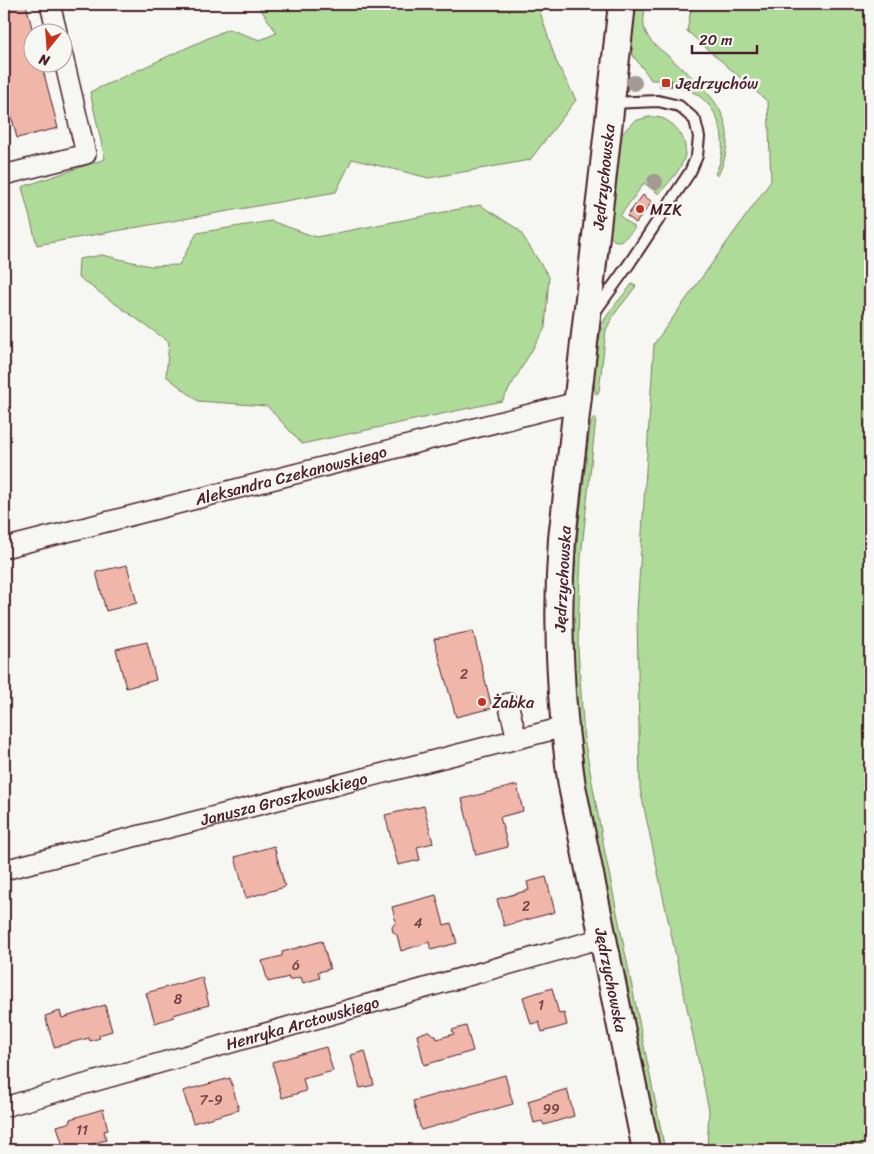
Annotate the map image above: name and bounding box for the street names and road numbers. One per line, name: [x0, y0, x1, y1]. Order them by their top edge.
street label: Jędrzychowska: [583, 122, 624, 232]
street label: Aleksandra Czekanowskiego: [191, 437, 390, 514]
street label: Jędrzychowska: [545, 524, 580, 634]
street label: Janusza Groszkowskiego: [197, 764, 371, 834]
street label: Jędrzychowska: [586, 924, 636, 1036]
street label: Henryka Arctowskiego: [222, 988, 383, 1059]

